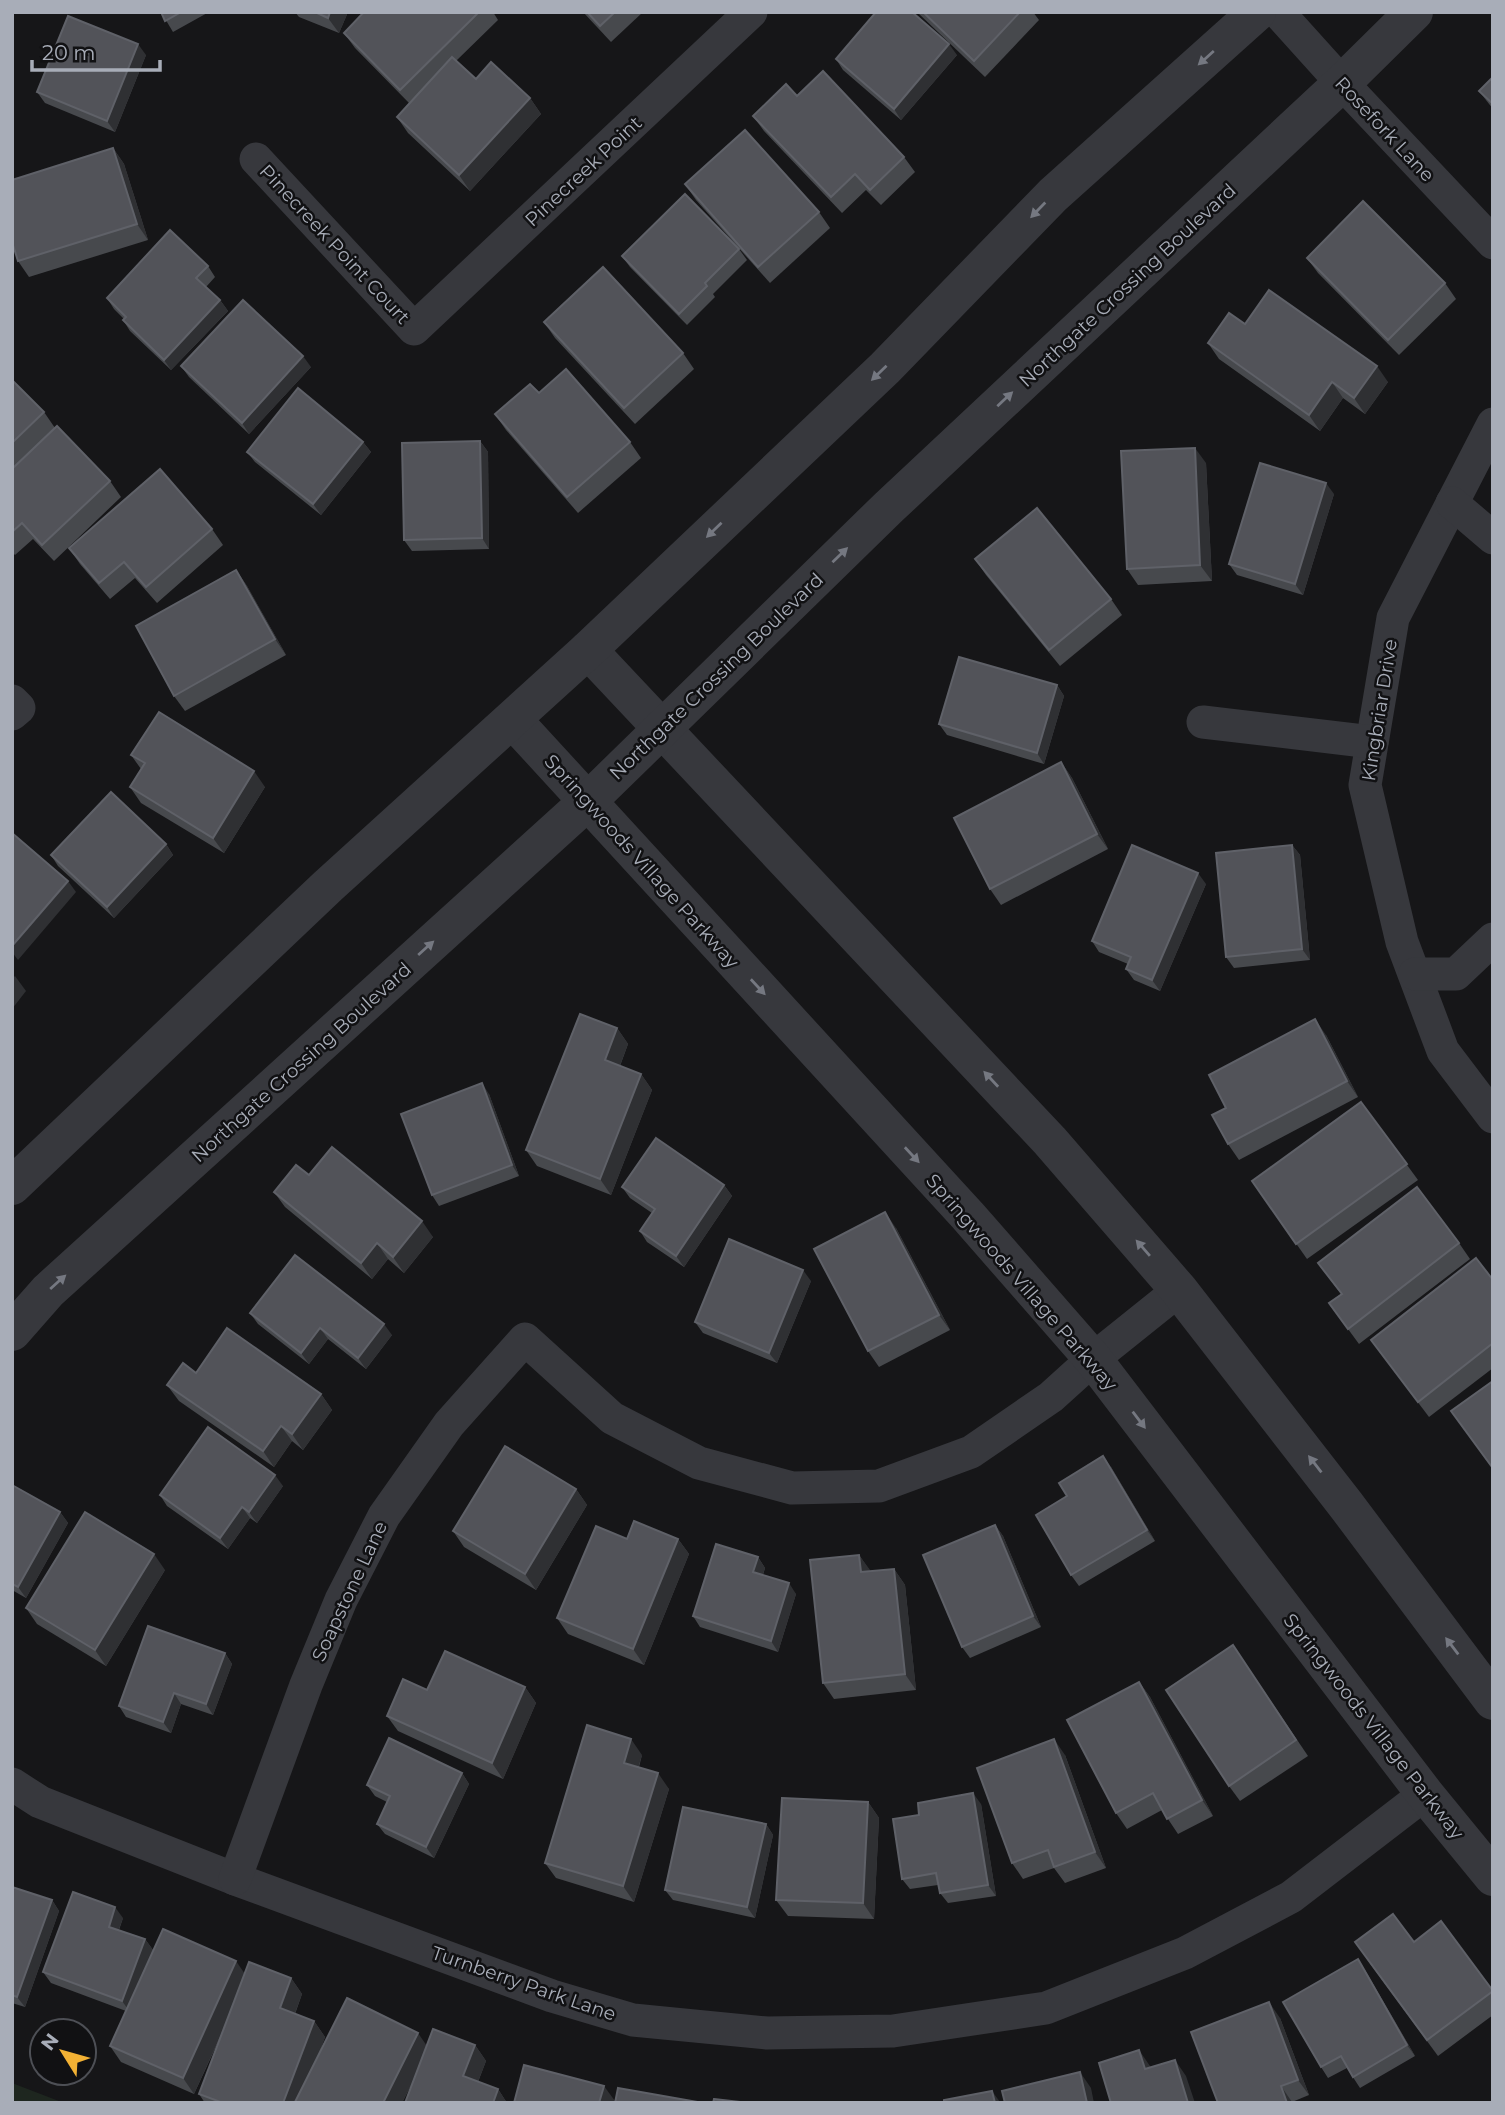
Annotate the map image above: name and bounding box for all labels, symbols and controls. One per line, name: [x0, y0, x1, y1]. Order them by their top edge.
scale bar: [32, 28, 159, 72]
text: 20 m: [42, 40, 96, 65]
one-way arrow: [1197, 50, 1215, 66]
street label: Rosefork Lane: [1330, 72, 1439, 187]
street label: Pinecreek Point: [520, 111, 647, 231]
street label: Pinecreek Point Court: [255, 160, 415, 329]
street label: Northgate Crossing Boulevard: [1014, 179, 1240, 392]
one-way arrow: [1029, 202, 1046, 219]
one-way arrow: [871, 365, 888, 381]
one-way arrow: [996, 391, 1013, 407]
one-way arrow: [706, 522, 723, 538]
one-way arrow: [831, 548, 848, 564]
street label: Northgate Crossing Boulevard: [605, 568, 828, 785]
street label: Kingbriar Drive: [1357, 637, 1402, 783]
street label: Springwoods Village Parkway: [540, 750, 744, 973]
one-way arrow: [417, 940, 435, 956]
street label: Northgate Crossing Boulevard: [187, 957, 416, 1167]
one-way arrow: [749, 978, 765, 995]
one-way arrow: [984, 1071, 1000, 1088]
one-way arrow: [903, 1146, 919, 1163]
street label: Springwoods Village Parkway: [921, 1169, 1123, 1396]
one-way arrow: [1135, 1239, 1151, 1257]
one-way arrow: [49, 1274, 67, 1290]
one-way arrow: [1132, 1411, 1147, 1429]
one-way arrow: [1307, 1456, 1322, 1474]
street label: Soapstone Lane: [307, 1517, 392, 1665]
street label: Springwoods Village Parkway: [1278, 1609, 1469, 1844]
one-way arrow: [1445, 1637, 1459, 1655]
street label: Turnberry Park Lane: [429, 1941, 619, 2026]
north arrow: [28, 2017, 98, 2087]
text: N: [36, 2029, 64, 2055]

